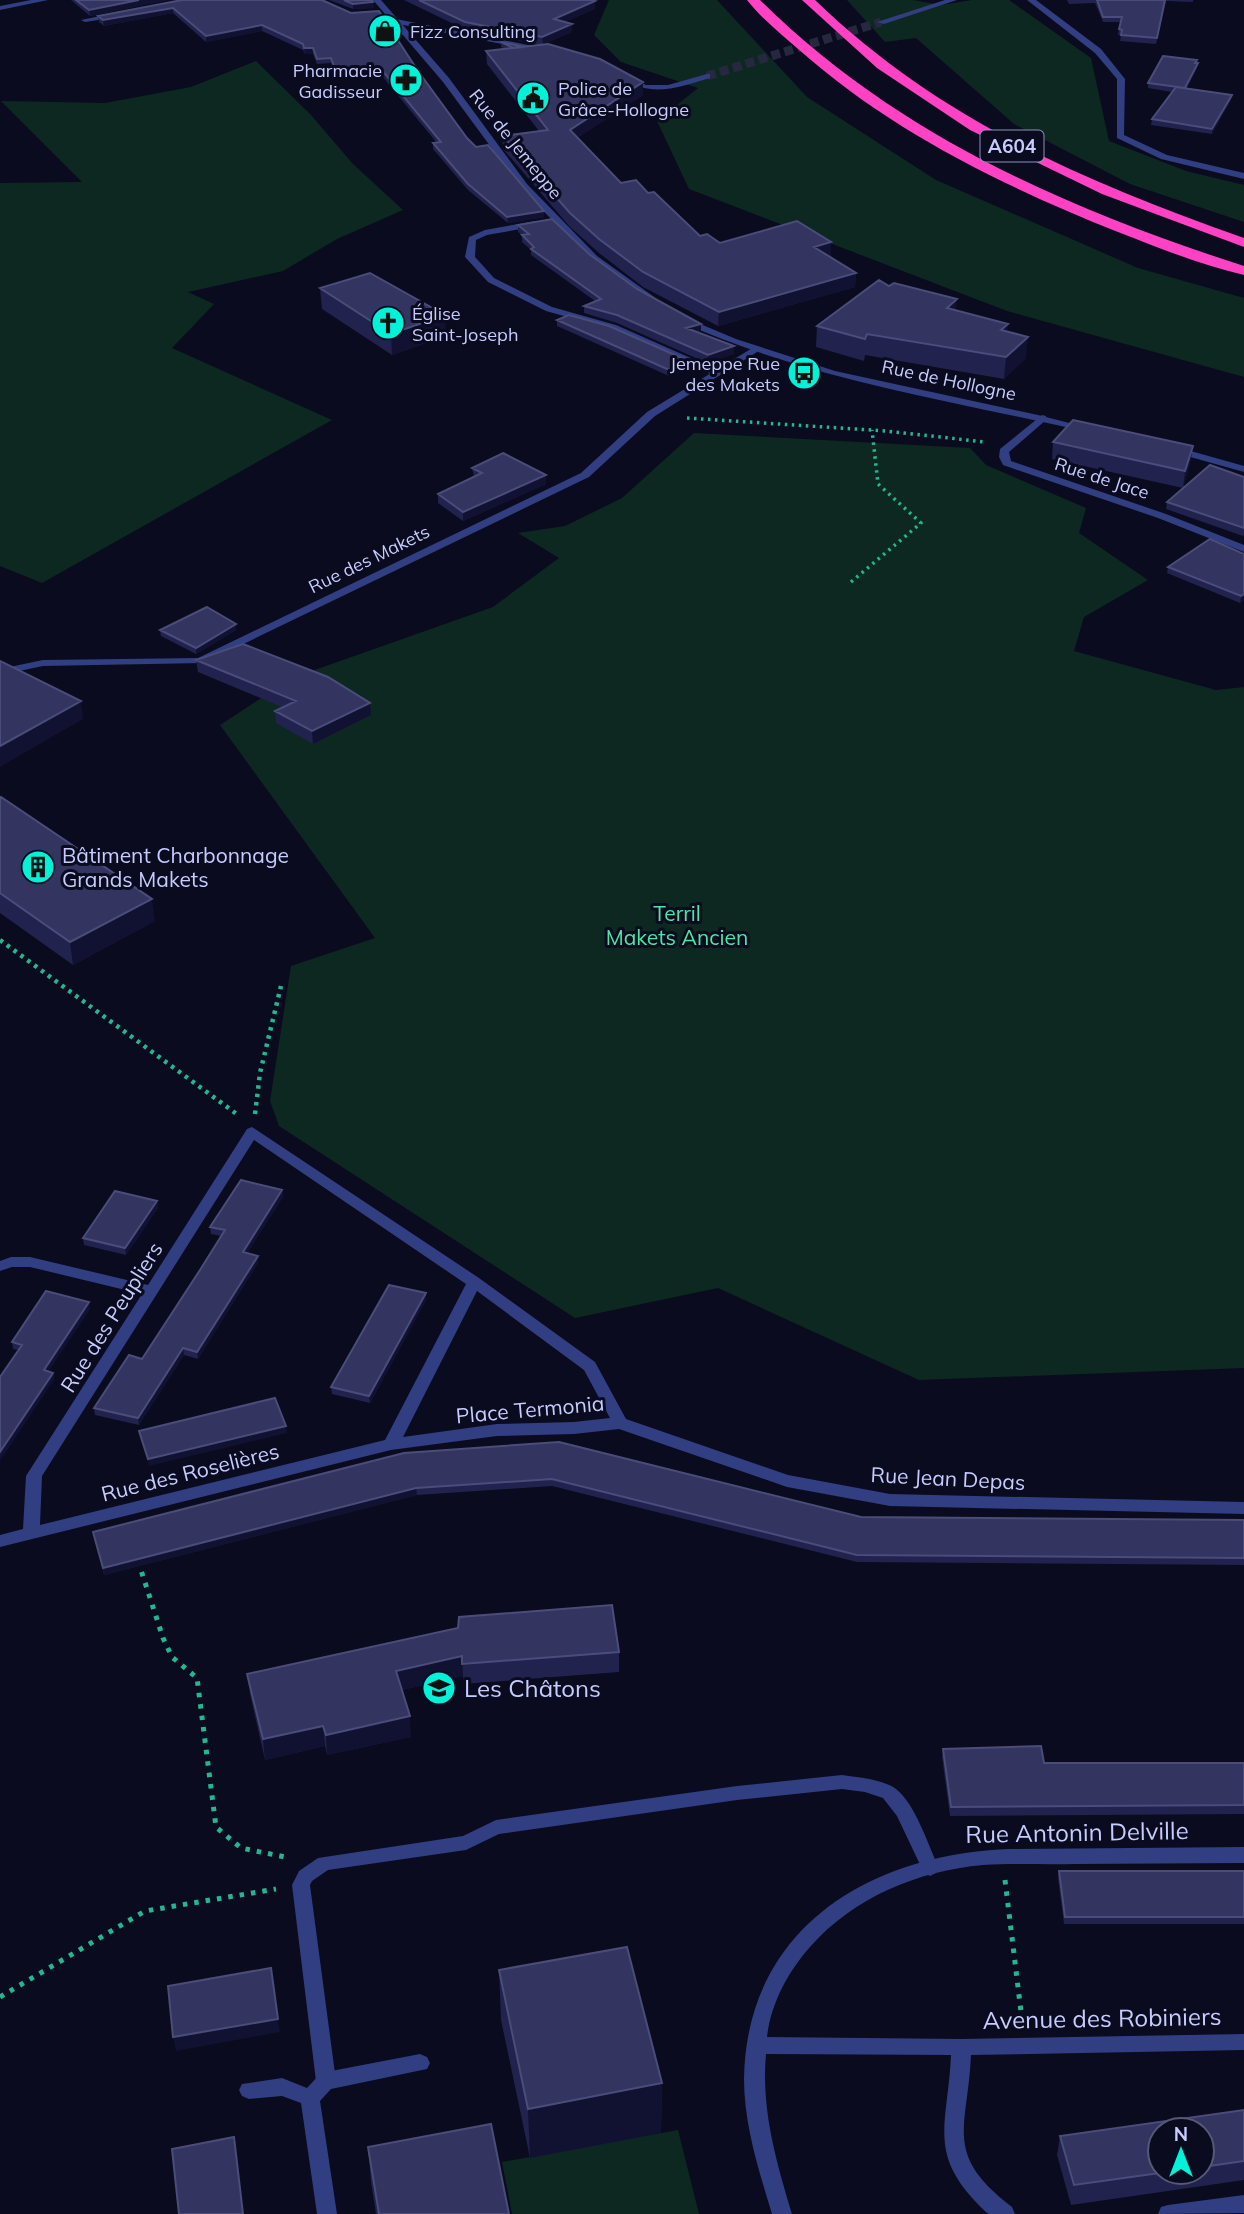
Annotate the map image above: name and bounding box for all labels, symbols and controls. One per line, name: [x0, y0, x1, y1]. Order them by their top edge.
shop icon: Fizz Consulting: [366, 12, 404, 50]
place label: Fizz Consulting: [410, 20, 536, 43]
place label: Pharmacie Gadisseur: [293, 59, 382, 103]
pharmacy icon: Pharmacie Gadisseur: [387, 61, 425, 99]
place label: Police de Grâce-Hollogne: [558, 77, 689, 121]
public building icon: Police de Grâce-Hollogne: [514, 79, 552, 117]
street label: Rue de Jemeppe: [464, 84, 568, 204]
road number: A604: [981, 130, 1044, 162]
place label: Église Saint-Joseph: [412, 302, 518, 346]
church icon: Église Saint-Joseph: [369, 304, 407, 342]
place label: Jemeppe Rue des Makets: [670, 352, 780, 396]
bus stop icon: Jemeppe Rue des Makets: [785, 354, 823, 392]
street label: Rue de Hollogne: [880, 355, 1018, 405]
street label: Rue de Jace: [1052, 452, 1152, 504]
street label: Rue des Makets: [305, 520, 433, 598]
place label: Bâtiment Charbonnage Grands Makets: [62, 842, 289, 892]
building icon: Bâtiment Charbonnage Grands Makets: [19, 848, 57, 886]
park label: Terril Makets Ancien: [606, 900, 748, 950]
street label: Rue des Peupliers: [54, 1237, 168, 1397]
street label: Place Termonia: [455, 1390, 605, 1428]
street label: Rue des Roselières: [98, 1437, 282, 1507]
street label: Rue Jean Depas: [870, 1461, 1026, 1495]
school or university icon: Les Châtons: [420, 1669, 458, 1707]
place label: Les Châtons: [464, 1673, 601, 1703]
street label: Rue Antonin Delville: [965, 1815, 1189, 1849]
street label: Avenue des Robiniers: [982, 2001, 1222, 2035]
north arrow: [1146, 2116, 1216, 2186]
text: N: [1174, 2122, 1188, 2146]

